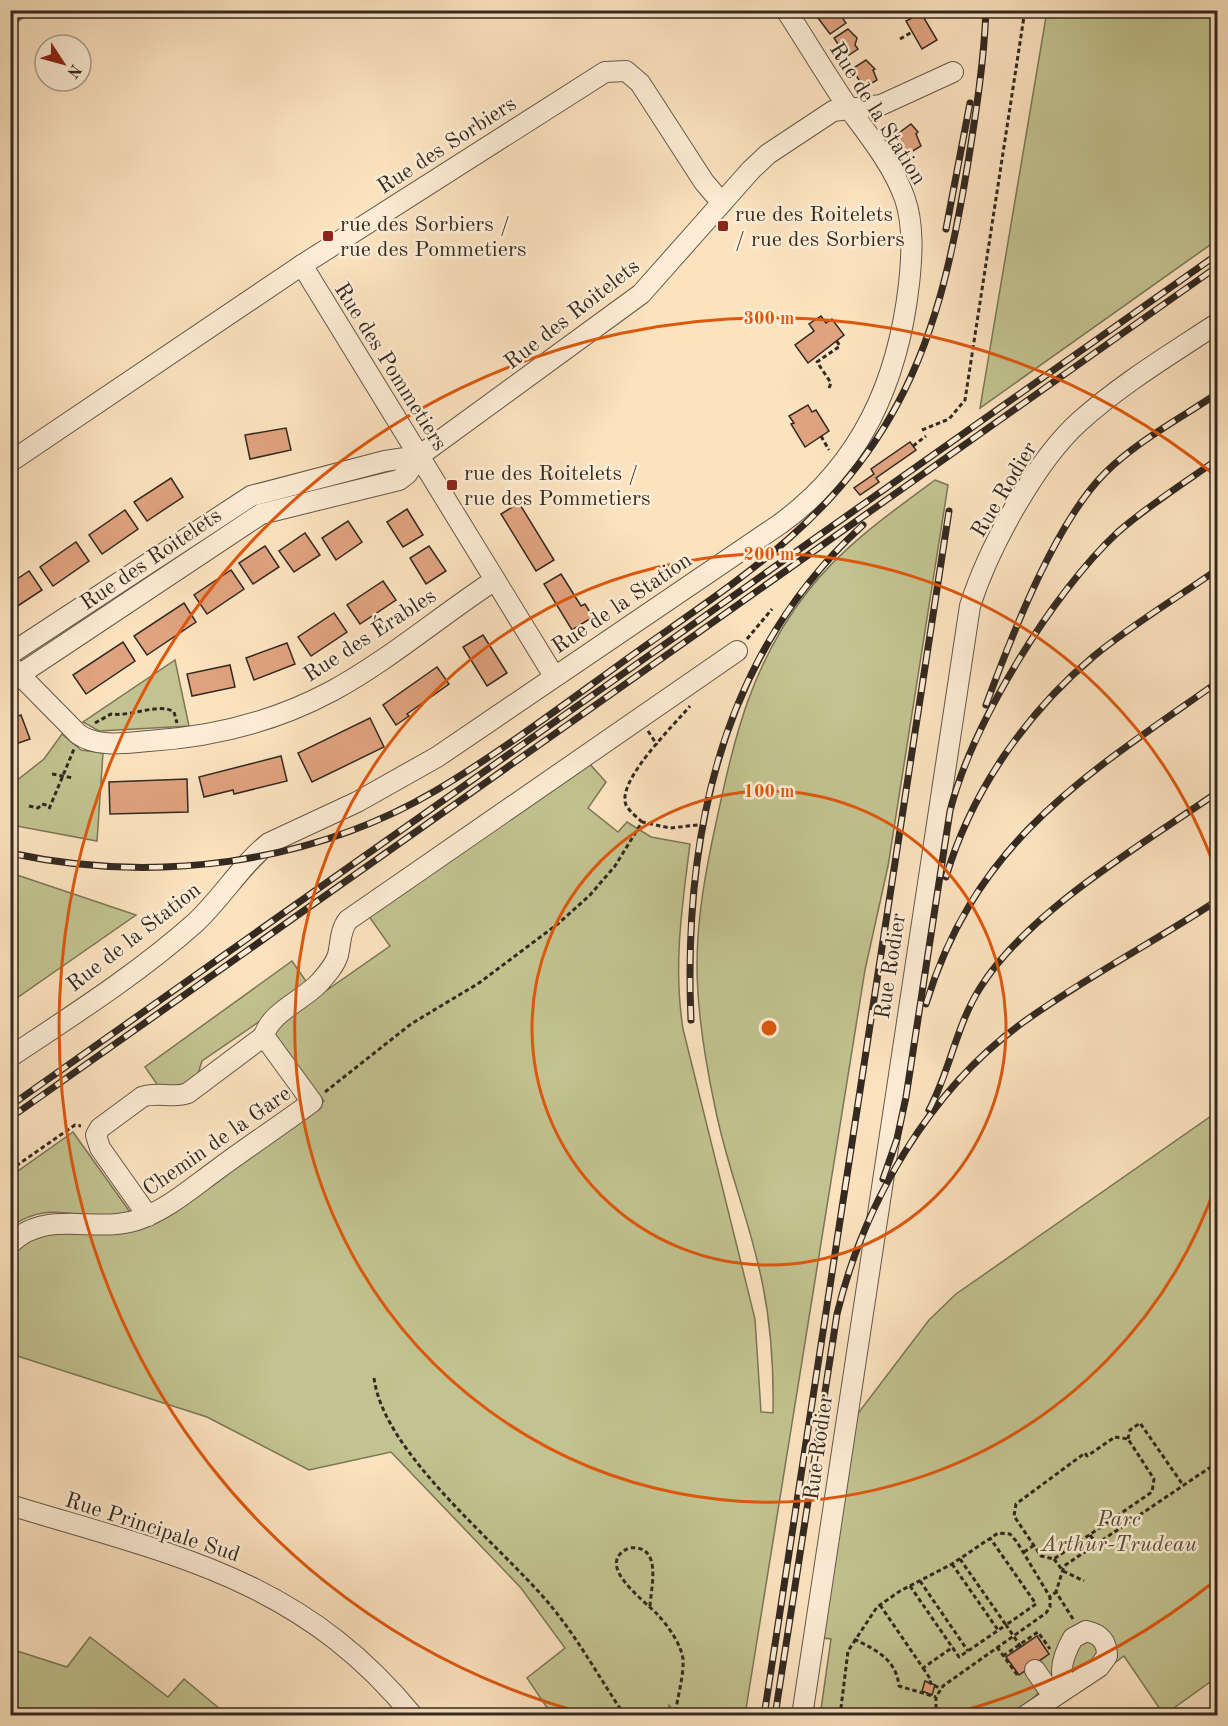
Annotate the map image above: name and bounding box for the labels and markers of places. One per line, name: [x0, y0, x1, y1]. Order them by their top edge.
place label: rue des Roitelets / rue des Sorbiers: [735, 204, 905, 251]
place label: rue des Sorbiers / rue des Pommetiers: [340, 214, 526, 261]
marker: rue des Roitelets / rue des Sorbiers: [716, 219, 730, 233]
marker: rue des Sorbiers / rue des Pommetiers: [321, 229, 335, 243]
place label: rue des Roitelets / rue des Pommetiers: [464, 463, 650, 510]
marker: rue des Roitelets / rue des Pommetiers: [445, 478, 459, 492]
centre of rings: [759, 1018, 779, 1038]

